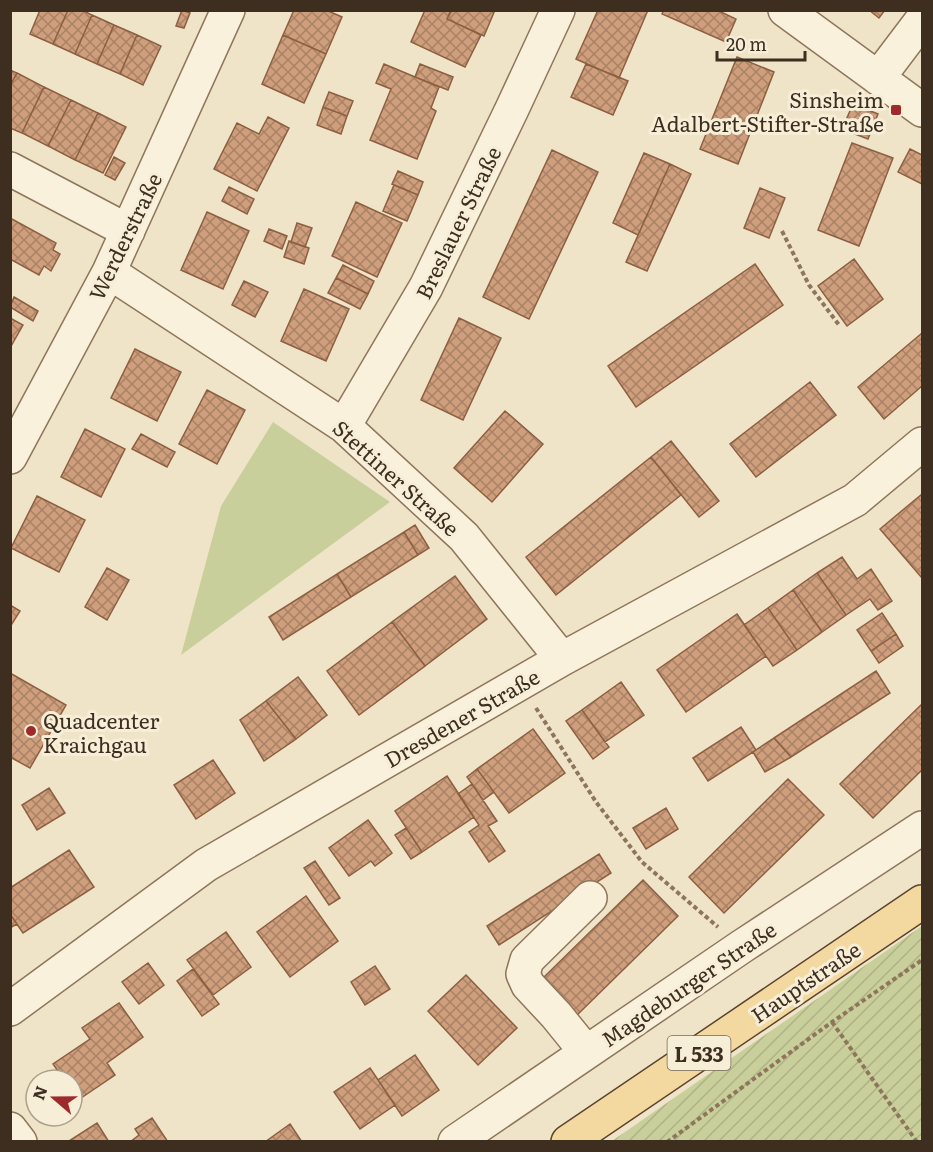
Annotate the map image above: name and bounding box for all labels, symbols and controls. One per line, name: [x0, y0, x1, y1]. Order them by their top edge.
scale bar: [717, 24, 806, 62]
text: 20 m: [726, 30, 767, 57]
place label: Sinsheim Adalbert-Stifter-Straße: [651, 83, 884, 138]
marker: Sinsheim Adalbert-Stifter-Straße: [889, 103, 903, 117]
street label: Breslauer Straße: [407, 140, 507, 304]
street label: Werderstraße: [80, 167, 168, 305]
street label: Stettiner Straße: [327, 412, 467, 542]
street label: Dresdener Straße: [378, 660, 544, 774]
place label: Quadcenter Kraichgau: [43, 704, 160, 759]
marker: Quadcenter Kraichgau: [24, 724, 38, 738]
street label: Magdeburger Straße: [594, 913, 782, 1053]
street label: Hauptstraße: [744, 933, 866, 1029]
road number: L 533: [668, 1036, 730, 1070]
north arrow: [24, 1068, 84, 1128]
text: N: [25, 1082, 53, 1103]

